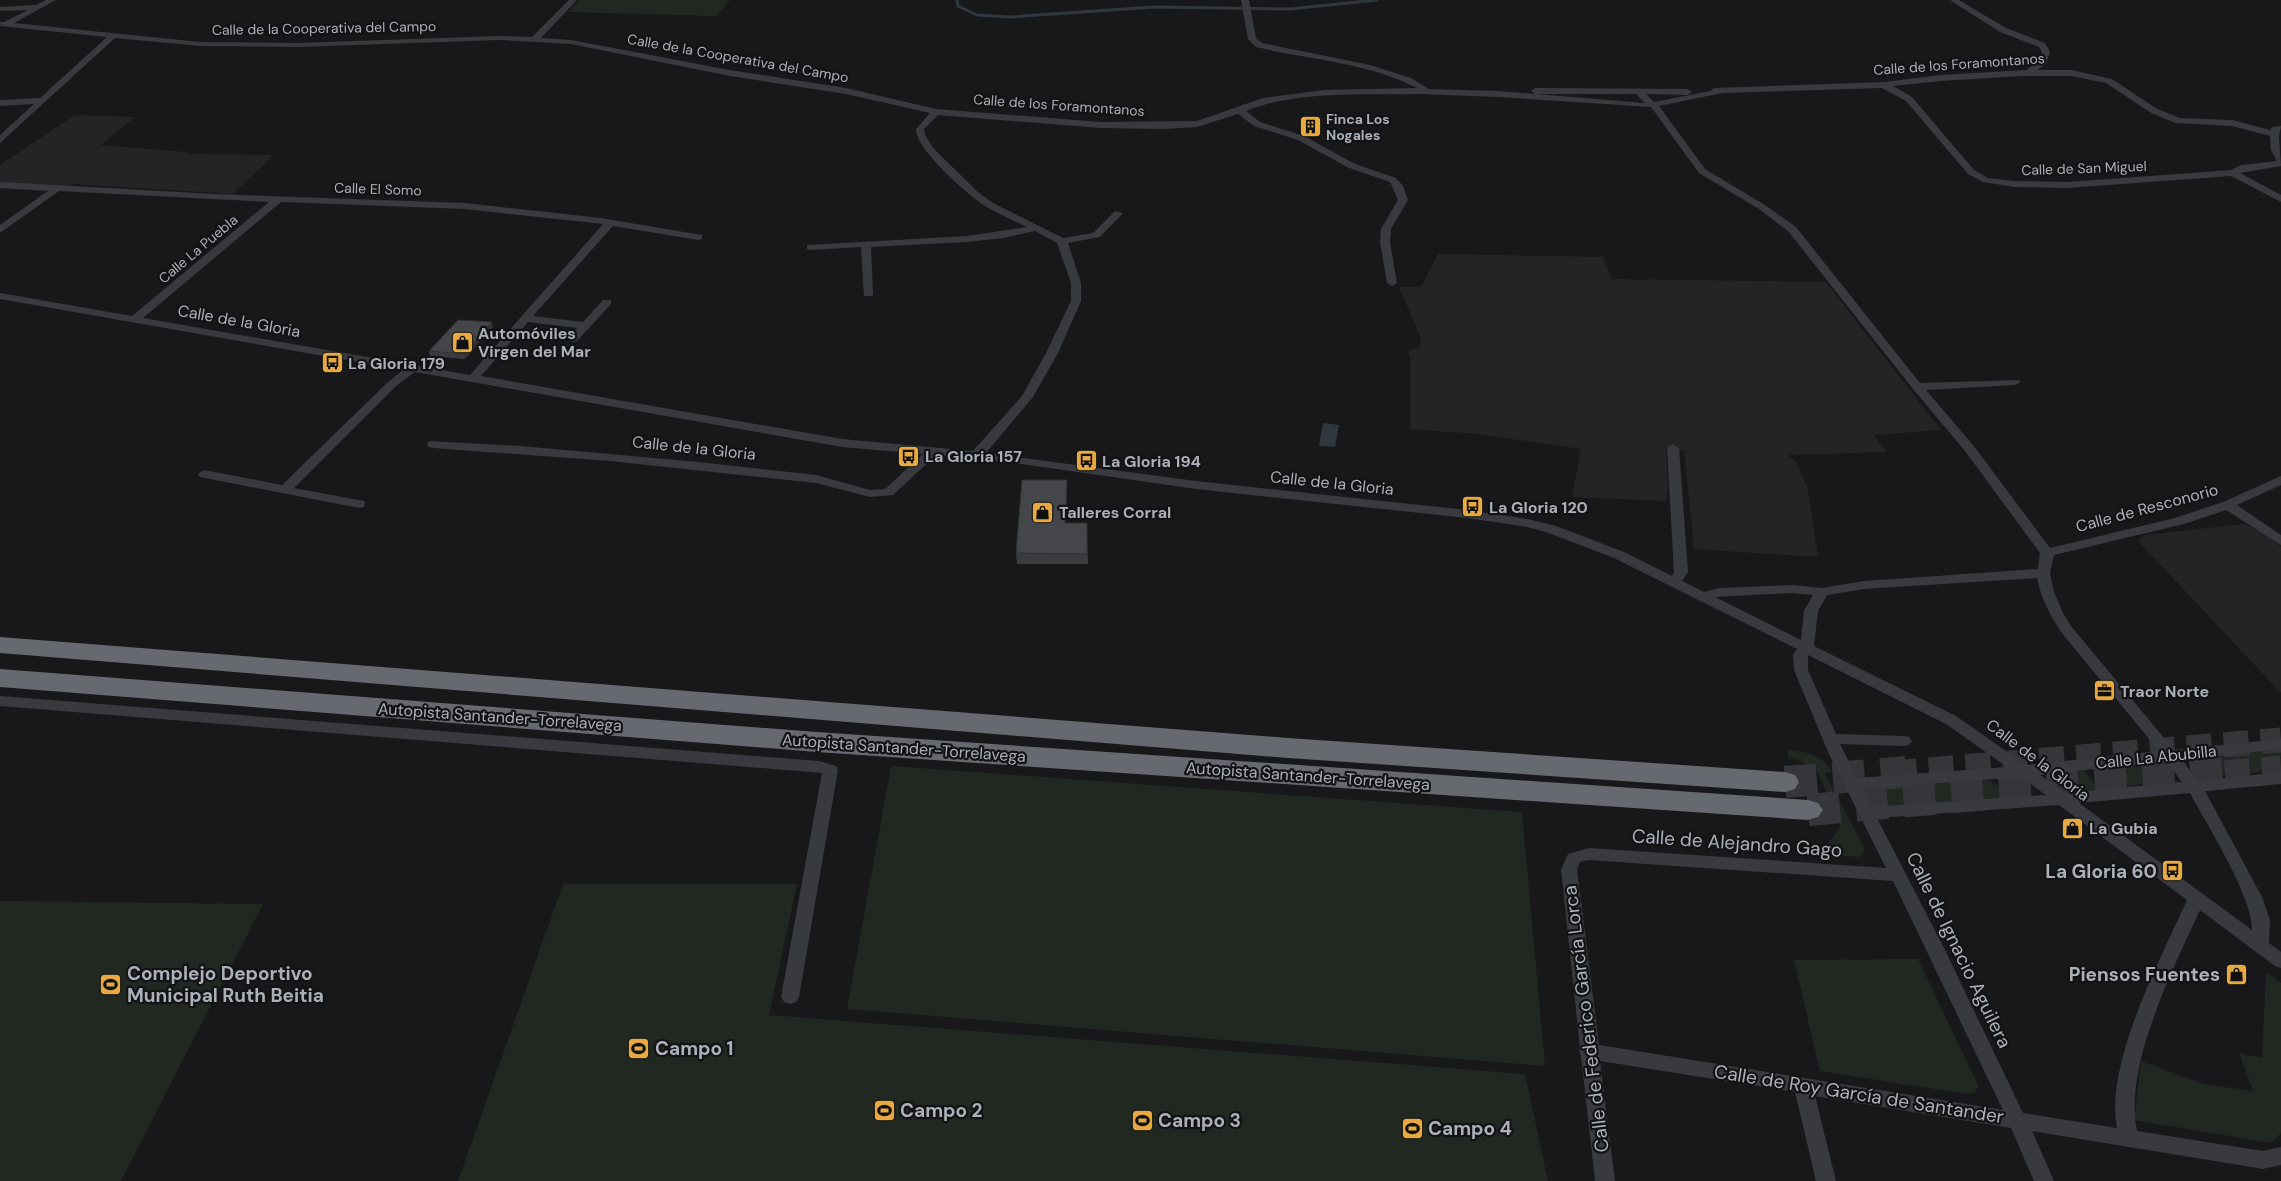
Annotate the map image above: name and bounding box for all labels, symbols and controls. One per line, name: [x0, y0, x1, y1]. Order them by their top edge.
street label: Calle de la Cooperativa del Campo: [212, 17, 436, 39]
street label: Calle de la Cooperativa del Campo: [626, 30, 850, 86]
street label: Calle de los Foramontanos: [1873, 49, 2045, 79]
street label: Calle de los Foramontanos: [973, 90, 1145, 120]
place label: Finca Los Nogales: [1326, 110, 1390, 144]
building icon: Finca Los Nogales: [1298, 115, 1322, 139]
street label: Calle de San Miguel: [2021, 157, 2147, 179]
street label: Calle El Somo: [334, 178, 422, 200]
street label: Calle La Puebla: [155, 211, 241, 287]
street label: Calle de la Gloria: [176, 300, 302, 342]
place label: Automóviles Virgen del Mar: [478, 323, 591, 362]
shop icon: Automóviles Virgen del Mar: [450, 330, 474, 354]
bus stop icon: La Gloria 179: [320, 351, 344, 375]
place label: La Gloria 179: [348, 353, 445, 374]
street label: Calle de la Gloria: [631, 431, 757, 465]
bus stop icon: La Gloria 157: [897, 444, 921, 468]
place label: La Gloria 157: [925, 446, 1022, 467]
bus stop icon: La Gloria 194: [1074, 449, 1098, 473]
place label: La Gloria 194: [1102, 451, 1201, 472]
street label: Calle de la Gloria: [1269, 466, 1395, 500]
street label: Calle de Resconorio: [2073, 479, 2221, 537]
bus stop icon: La Gloria 120: [1461, 495, 1485, 519]
place label: La Gloria 120: [1489, 497, 1588, 518]
shop icon: Talleres Corral: [1031, 500, 1055, 524]
place label: Talleres Corral: [1059, 502, 1171, 523]
office icon: Traor Norte: [2092, 679, 2116, 703]
place label: Traor Norte: [2120, 681, 2209, 702]
street label: Autopista Santander-Torrelavega: [377, 698, 623, 736]
street label: Calle de la Gloria: [1982, 714, 2094, 806]
street label: Autopista Santander-Torrelavega: [781, 729, 1027, 767]
street label: Calle La Abubilla: [2094, 740, 2218, 774]
street label: Autopista Santander-Torrelavega: [1185, 757, 1431, 795]
shop icon: La Gubia: [2061, 816, 2085, 840]
place label: La Gubia: [2089, 818, 2158, 839]
street label: Calle de Alejandro Gago: [1631, 823, 1843, 863]
street label: Calle de Ignacio Aguilera: [1901, 848, 2017, 1052]
place label: La Gloria 60: [2045, 859, 2157, 884]
bus stop icon: La Gloria 60: [2161, 859, 2185, 883]
street label: Calle de Federico García Lorca: [1557, 884, 1615, 1154]
place label: Complejo Deportivo Municipal Ruth Beitia: [127, 961, 324, 1008]
place label: Piensos Fuentes: [2069, 962, 2220, 987]
shop icon: Piensos Fuentes: [2224, 962, 2248, 986]
sports icon: Complejo Deportivo Municipal Ruth Beitia: [99, 972, 123, 996]
sports icon: Campo 1: [627, 1036, 651, 1060]
place label: Campo 1: [655, 1036, 733, 1061]
street label: Calle de Roy García de Santander: [1712, 1059, 2006, 1129]
sports icon: Campo 2: [872, 1098, 896, 1122]
place label: Campo 2: [900, 1098, 983, 1123]
sports icon: Campo 3: [1130, 1108, 1154, 1132]
place label: Campo 3: [1158, 1108, 1241, 1133]
sports icon: Campo 4: [1400, 1116, 1424, 1140]
place label: Campo 4: [1428, 1116, 1512, 1141]

